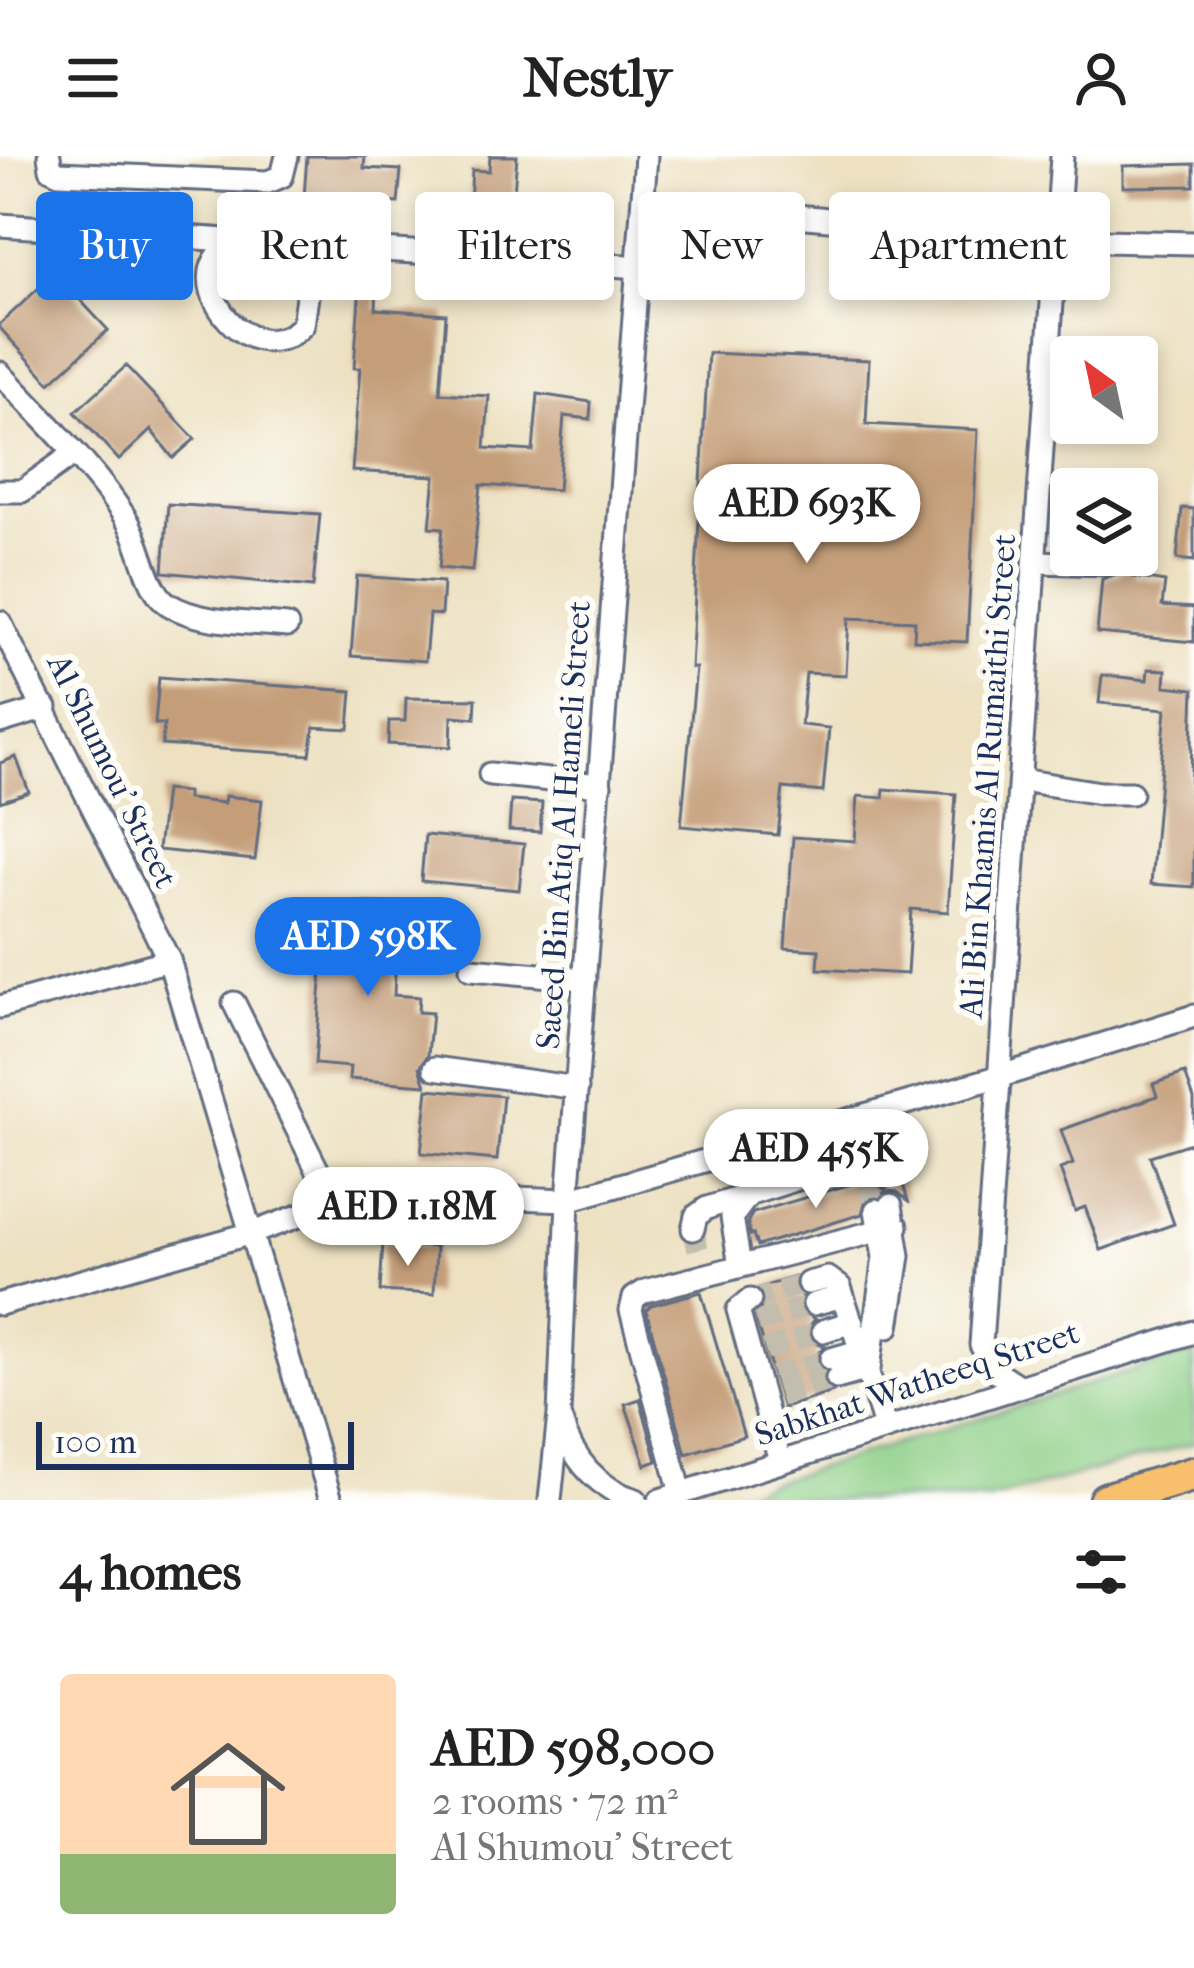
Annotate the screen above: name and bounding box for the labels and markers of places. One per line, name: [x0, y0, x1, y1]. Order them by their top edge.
pin: AED 693K: [683, 464, 931, 566]
pin: AED 598K: [244, 897, 492, 999]
pin: AED 455K: [692, 1109, 940, 1211]
pin: AED 1.18M: [271, 1167, 545, 1269]

